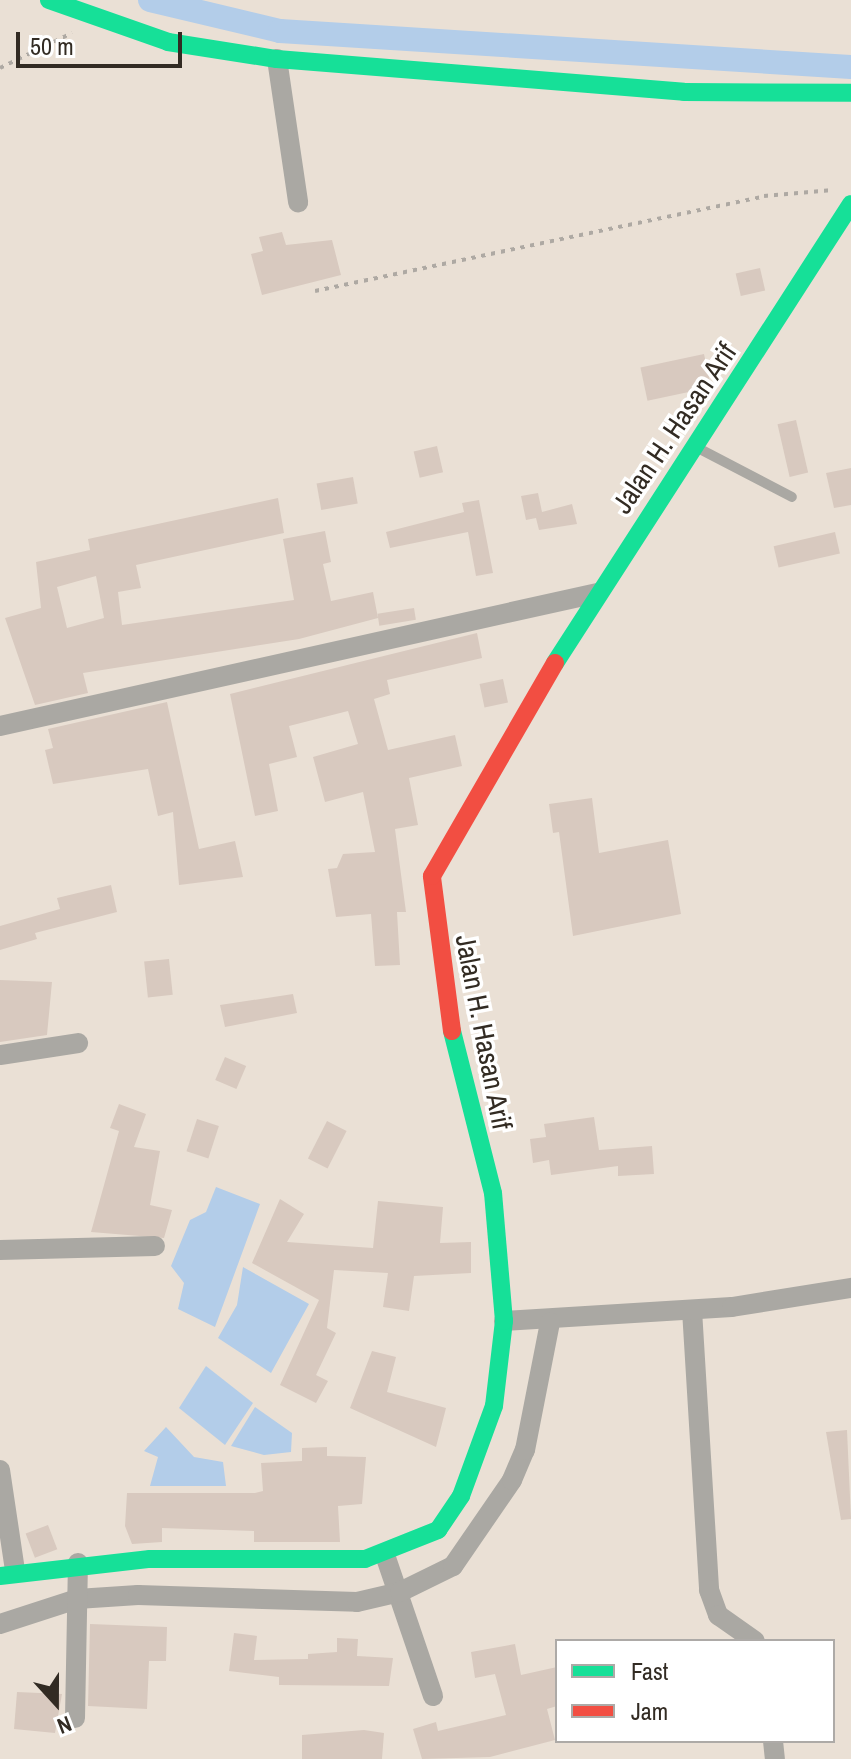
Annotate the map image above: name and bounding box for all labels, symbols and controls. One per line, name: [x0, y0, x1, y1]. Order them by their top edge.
scale bar: [20, 16, 186, 66]
text: 50 m: [30, 30, 74, 62]
street label: Jalan H. Hasan Arif: [604, 336, 744, 520]
street label: Jalan H. Hasan Arif: [449, 931, 519, 1133]
legend: [555, 1639, 835, 1743]
text: Fast: [631, 1655, 668, 1687]
north arrow: [16, 1663, 96, 1743]
text: Jam: [631, 1695, 668, 1727]
text: N: [53, 1709, 76, 1742]

